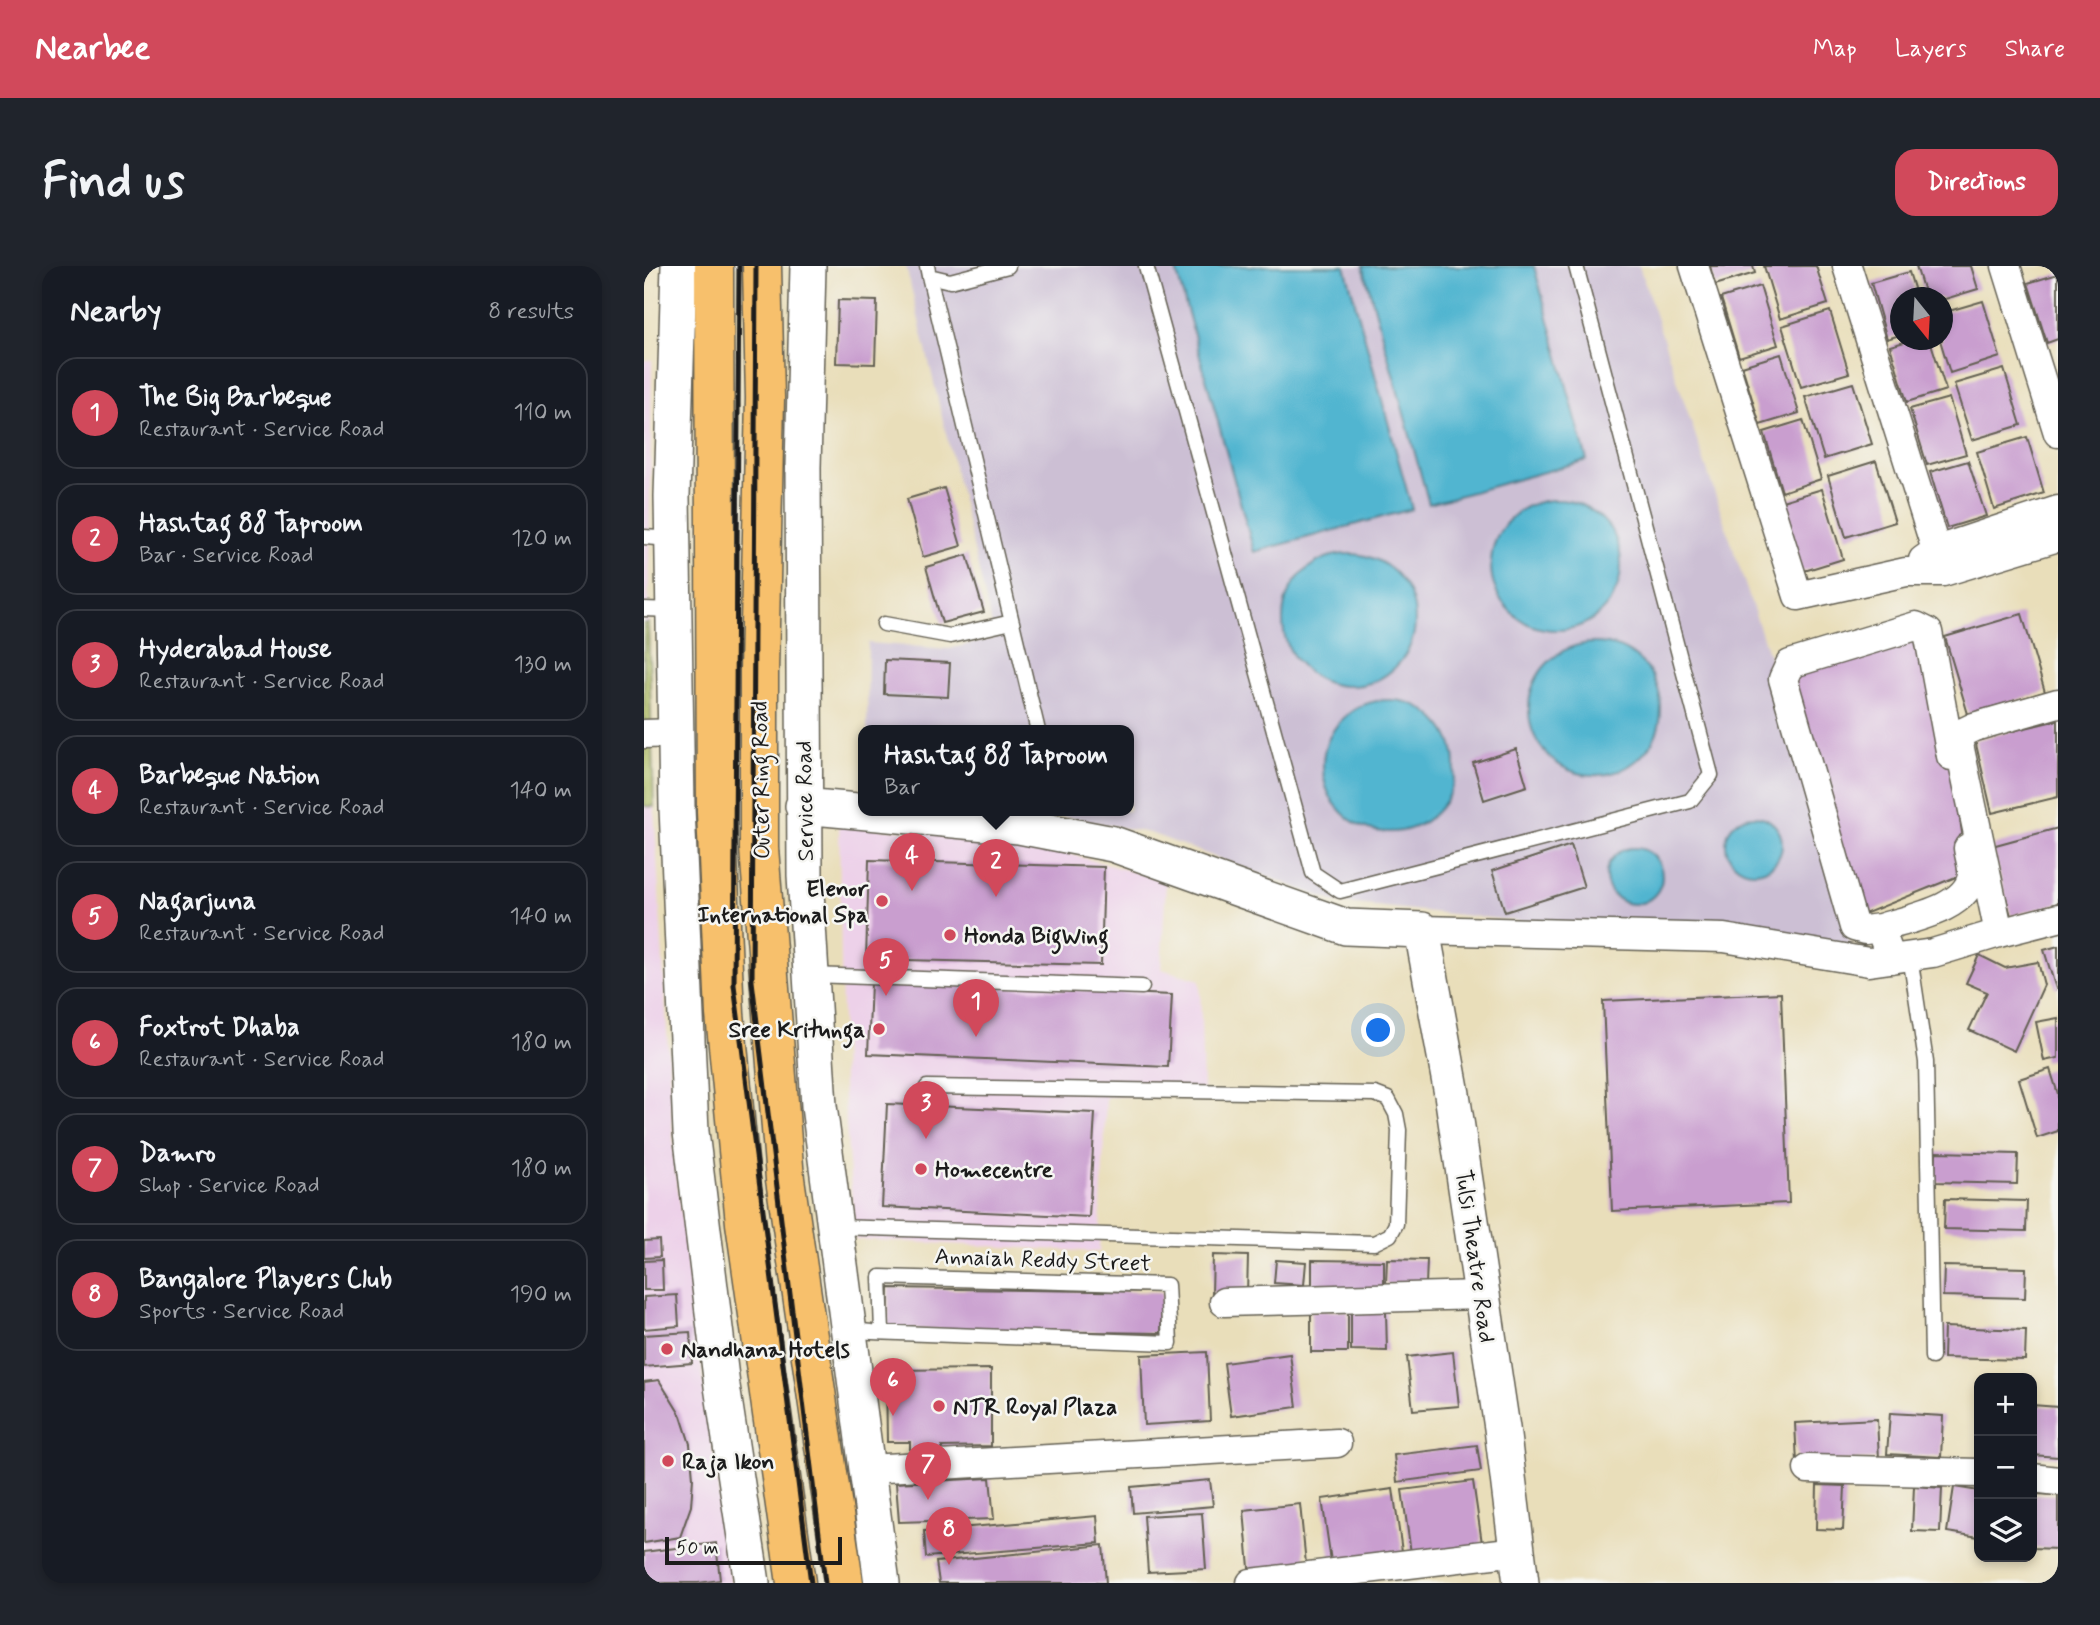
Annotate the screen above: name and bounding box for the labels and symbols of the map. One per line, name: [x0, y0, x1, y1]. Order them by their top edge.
north arrow: [1890, 287, 1953, 350]
street label: Outer Ring Road: [746, 700, 780, 859]
street label: Service Road: [790, 740, 822, 862]
pin: 4: [889, 833, 935, 891]
pin: 2: [973, 839, 1019, 897]
place label: Elenor International Spa: [697, 875, 869, 931]
marker: Elenor International Spa: [874, 893, 890, 909]
place label: Honda BigWing: [964, 922, 1109, 955]
marker: Honda BigWing: [942, 927, 958, 943]
pin: 5: [863, 938, 909, 996]
pin: 1: [953, 979, 999, 1037]
your location: [1361, 1013, 1395, 1047]
place label: Sree Kritunga: [728, 1016, 865, 1049]
marker: Sree Kritunga: [871, 1021, 887, 1037]
pin: 3: [903, 1081, 949, 1139]
place label: Homecentre: [935, 1156, 1054, 1186]
marker: Homecentre: [913, 1161, 929, 1177]
street label: Tulsi Theatre Road: [1447, 1168, 1501, 1345]
street label: Annaiah Reddy Street: [934, 1242, 1152, 1280]
place label: Nandhana Hotels: [681, 1336, 850, 1366]
marker: Nandhana Hotels: [659, 1341, 675, 1357]
pin: 6: [870, 1358, 916, 1416]
place label: NTR Royal Plaza: [953, 1393, 1117, 1423]
marker: NTR Royal Plaza: [931, 1398, 947, 1414]
pin: 7: [905, 1442, 951, 1500]
place label: Raja Ikon: [682, 1448, 774, 1478]
marker: Raja Ikon: [660, 1453, 676, 1469]
pin: 8: [926, 1507, 972, 1565]
scale bar: [665, 1534, 842, 1566]

